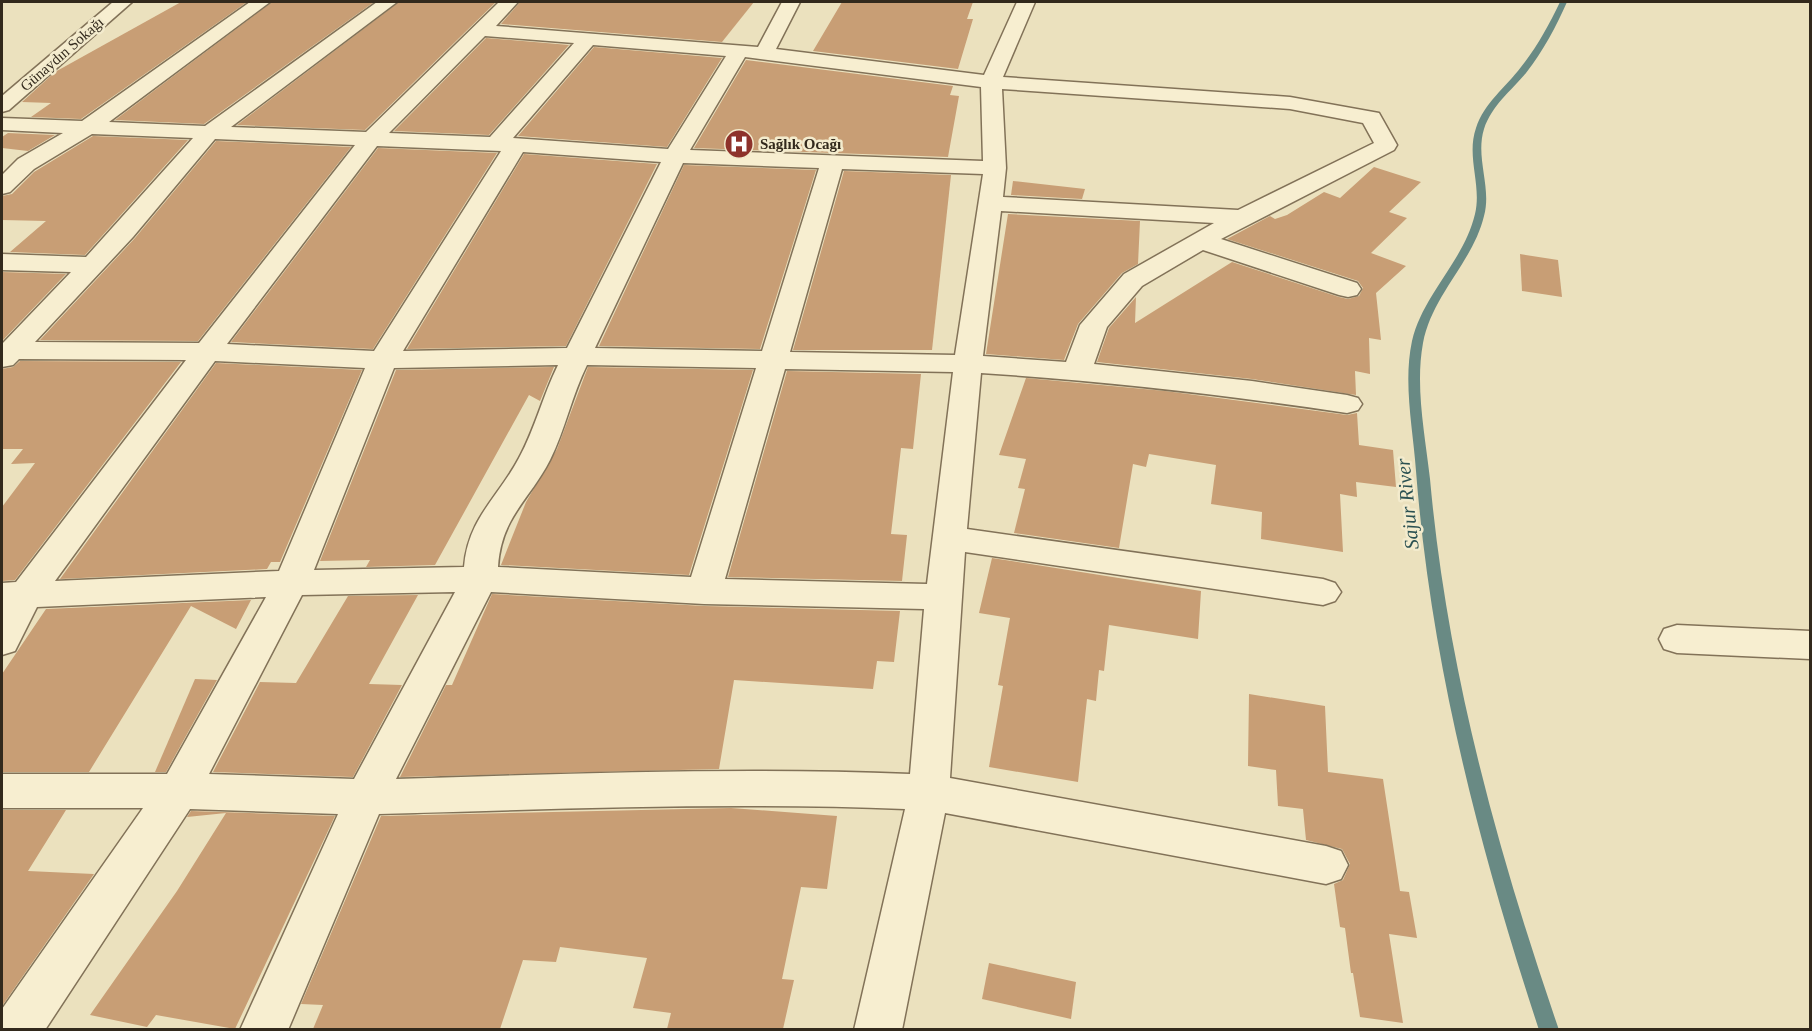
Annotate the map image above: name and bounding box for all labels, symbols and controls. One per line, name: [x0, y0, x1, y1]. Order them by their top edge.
street label: Günaydın Sokağı: [17, 14, 107, 94]
hospital icon: Sağlık Ocağı: [723, 128, 755, 160]
place label: Sağlık Ocağı: [760, 136, 841, 152]
water label: Sajur River: [1391, 457, 1424, 551]

